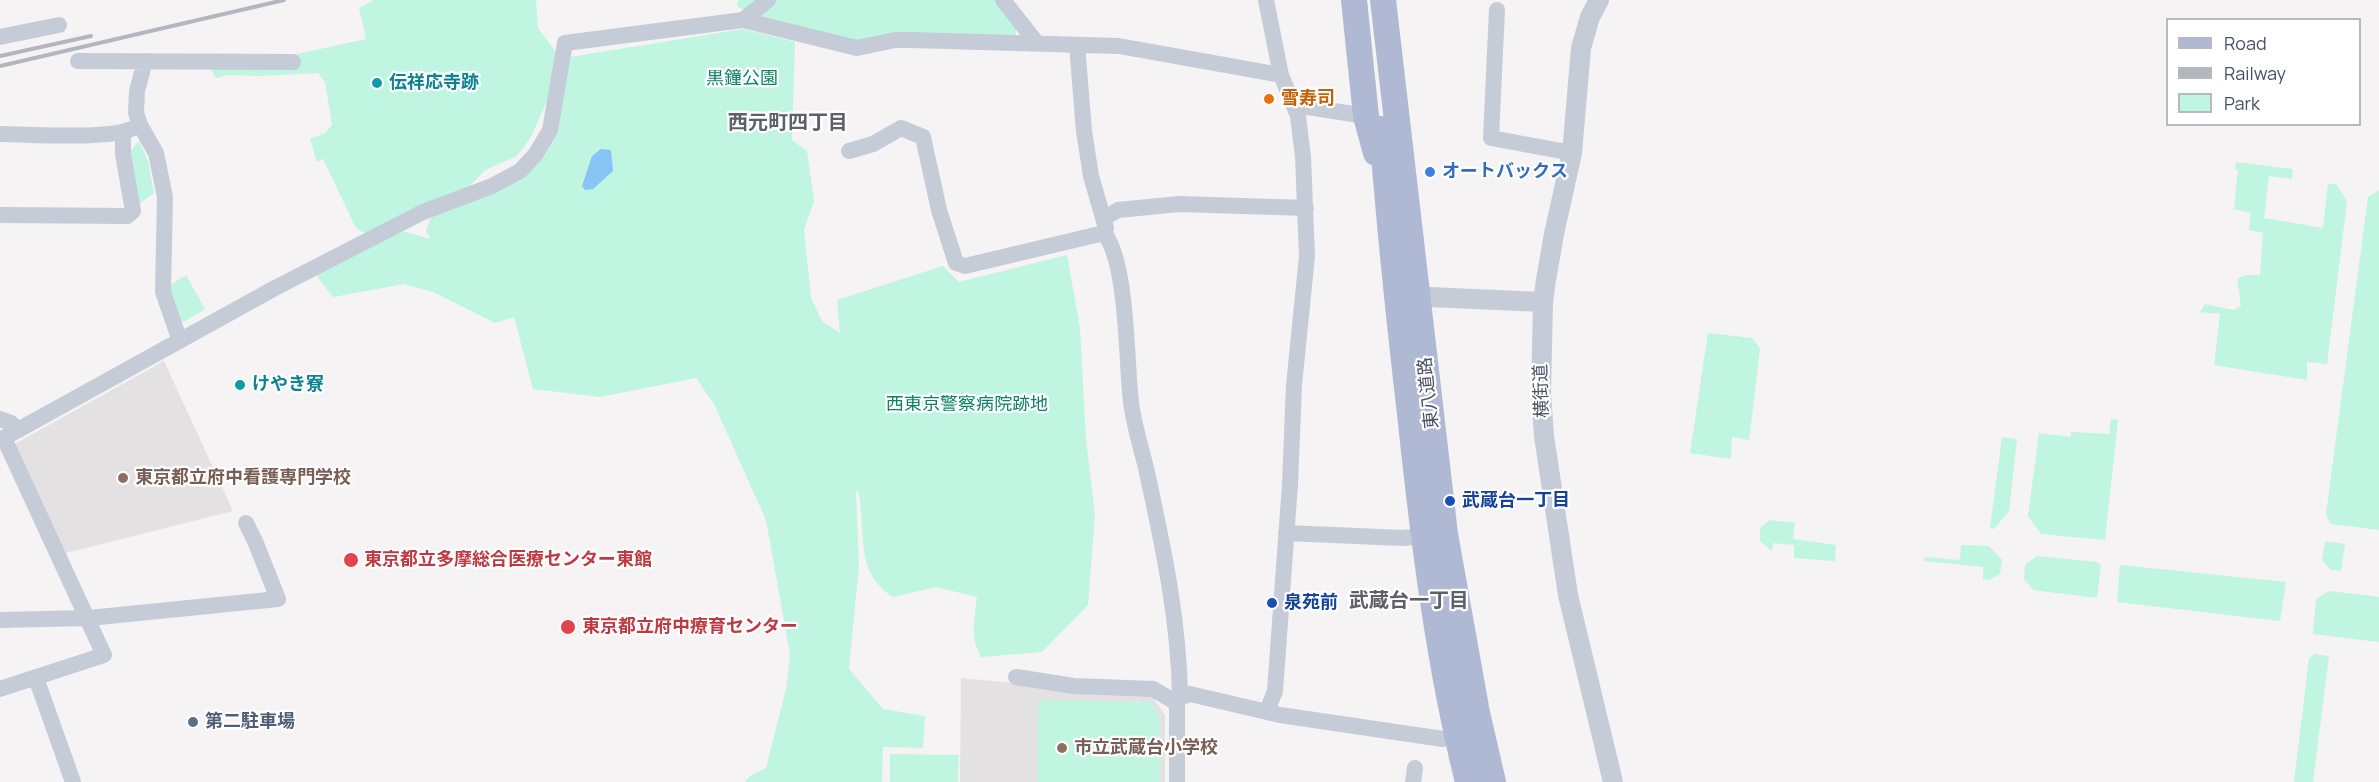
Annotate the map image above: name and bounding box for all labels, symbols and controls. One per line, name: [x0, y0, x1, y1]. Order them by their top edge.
legend: [2166, 18, 2361, 126]
text: Road: [2224, 31, 2267, 55]
text: Railway: [2224, 61, 2286, 85]
park label: 黒鐘公園: [706, 68, 778, 90]
place label: 伝祥応寺跡: [389, 72, 479, 94]
marker: 伝祥応寺跡: [370, 76, 384, 90]
place label: 雪寿司: [1281, 88, 1335, 110]
text: Park: [2224, 91, 2260, 115]
marker: 雪寿司: [1262, 92, 1276, 106]
district label: 西元町四丁目: [728, 111, 848, 135]
place label: オートバックス: [1442, 161, 1568, 183]
marker: オートバックス: [1423, 165, 1437, 179]
street label: 東八道路: [1414, 356, 1444, 430]
street label: 横街道: [1530, 364, 1554, 418]
place label: けやき寮: [252, 374, 324, 396]
marker: けやき寮: [233, 378, 247, 392]
park label: 西東京警察病院跡地: [886, 394, 1048, 416]
place label: 東京都立府中看護専門学校: [135, 467, 351, 489]
marker: 東京都立府中看護専門学校: [116, 471, 130, 485]
place label: 武蔵台一丁目: [1462, 490, 1570, 512]
marker: 武蔵台一丁目: [1443, 494, 1457, 508]
place label: 東京都立多摩総合医療センター東館: [364, 549, 652, 571]
marker: 東京都立多摩総合医療センター東館: [342, 551, 360, 569]
district label: 武蔵台一丁目: [1349, 589, 1469, 613]
place label: 泉苑前: [1284, 592, 1338, 614]
marker: 泉苑前: [1265, 596, 1279, 610]
place label: 東京都立府中療育センター: [582, 616, 798, 638]
marker: 東京都立府中療育センター: [559, 618, 577, 636]
place label: 第二駐車場: [205, 711, 295, 733]
marker: 第二駐車場: [186, 715, 200, 729]
place label: 市立武蔵台小学校: [1074, 737, 1218, 759]
marker: 市立武蔵台小学校: [1055, 741, 1069, 755]

